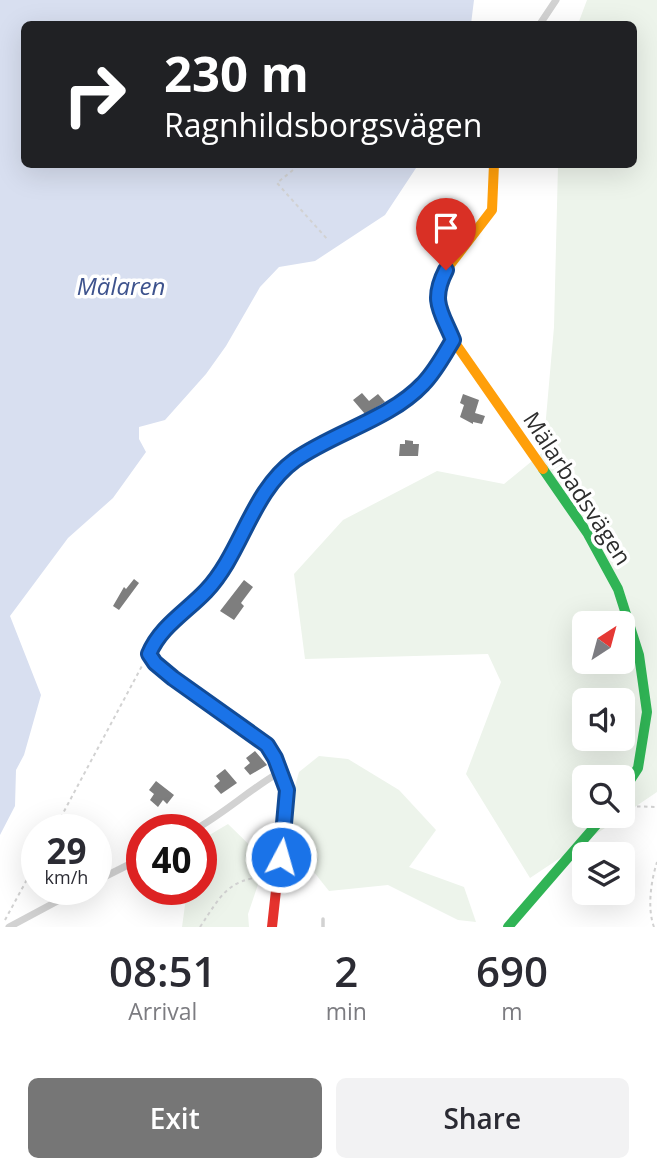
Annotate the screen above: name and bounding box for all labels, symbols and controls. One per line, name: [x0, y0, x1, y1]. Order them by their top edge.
text: 230 m: [164, 40, 309, 106]
icon: right: [49, 49, 140, 140]
text: Ragnhildsborgsvägen: [164, 103, 482, 146]
pin: [416, 198, 476, 270]
icon: arrive: [427, 209, 465, 247]
water label: Mälaren: [77, 269, 165, 302]
street label: Mälarbadsvägen: [516, 405, 640, 571]
north arrow: [572, 611, 635, 674]
map controls: [572, 611, 635, 905]
button: sound: [572, 688, 635, 751]
button: search: [572, 765, 635, 828]
speed limit sign: 40: [126, 814, 217, 905]
position arrow: [244, 820, 318, 894]
text: 29: [46, 827, 87, 874]
button: layers: [572, 842, 635, 905]
text: km/h: [45, 865, 88, 889]
text: 08:51: [109, 942, 217, 999]
text: 2: [334, 942, 358, 999]
text: 690: [476, 942, 548, 999]
text: Arrival: [128, 995, 197, 1027]
text: min: [326, 995, 367, 1027]
text: m: [501, 995, 523, 1027]
button: Exit: [28, 1078, 322, 1158]
button: Share: [336, 1078, 629, 1158]

